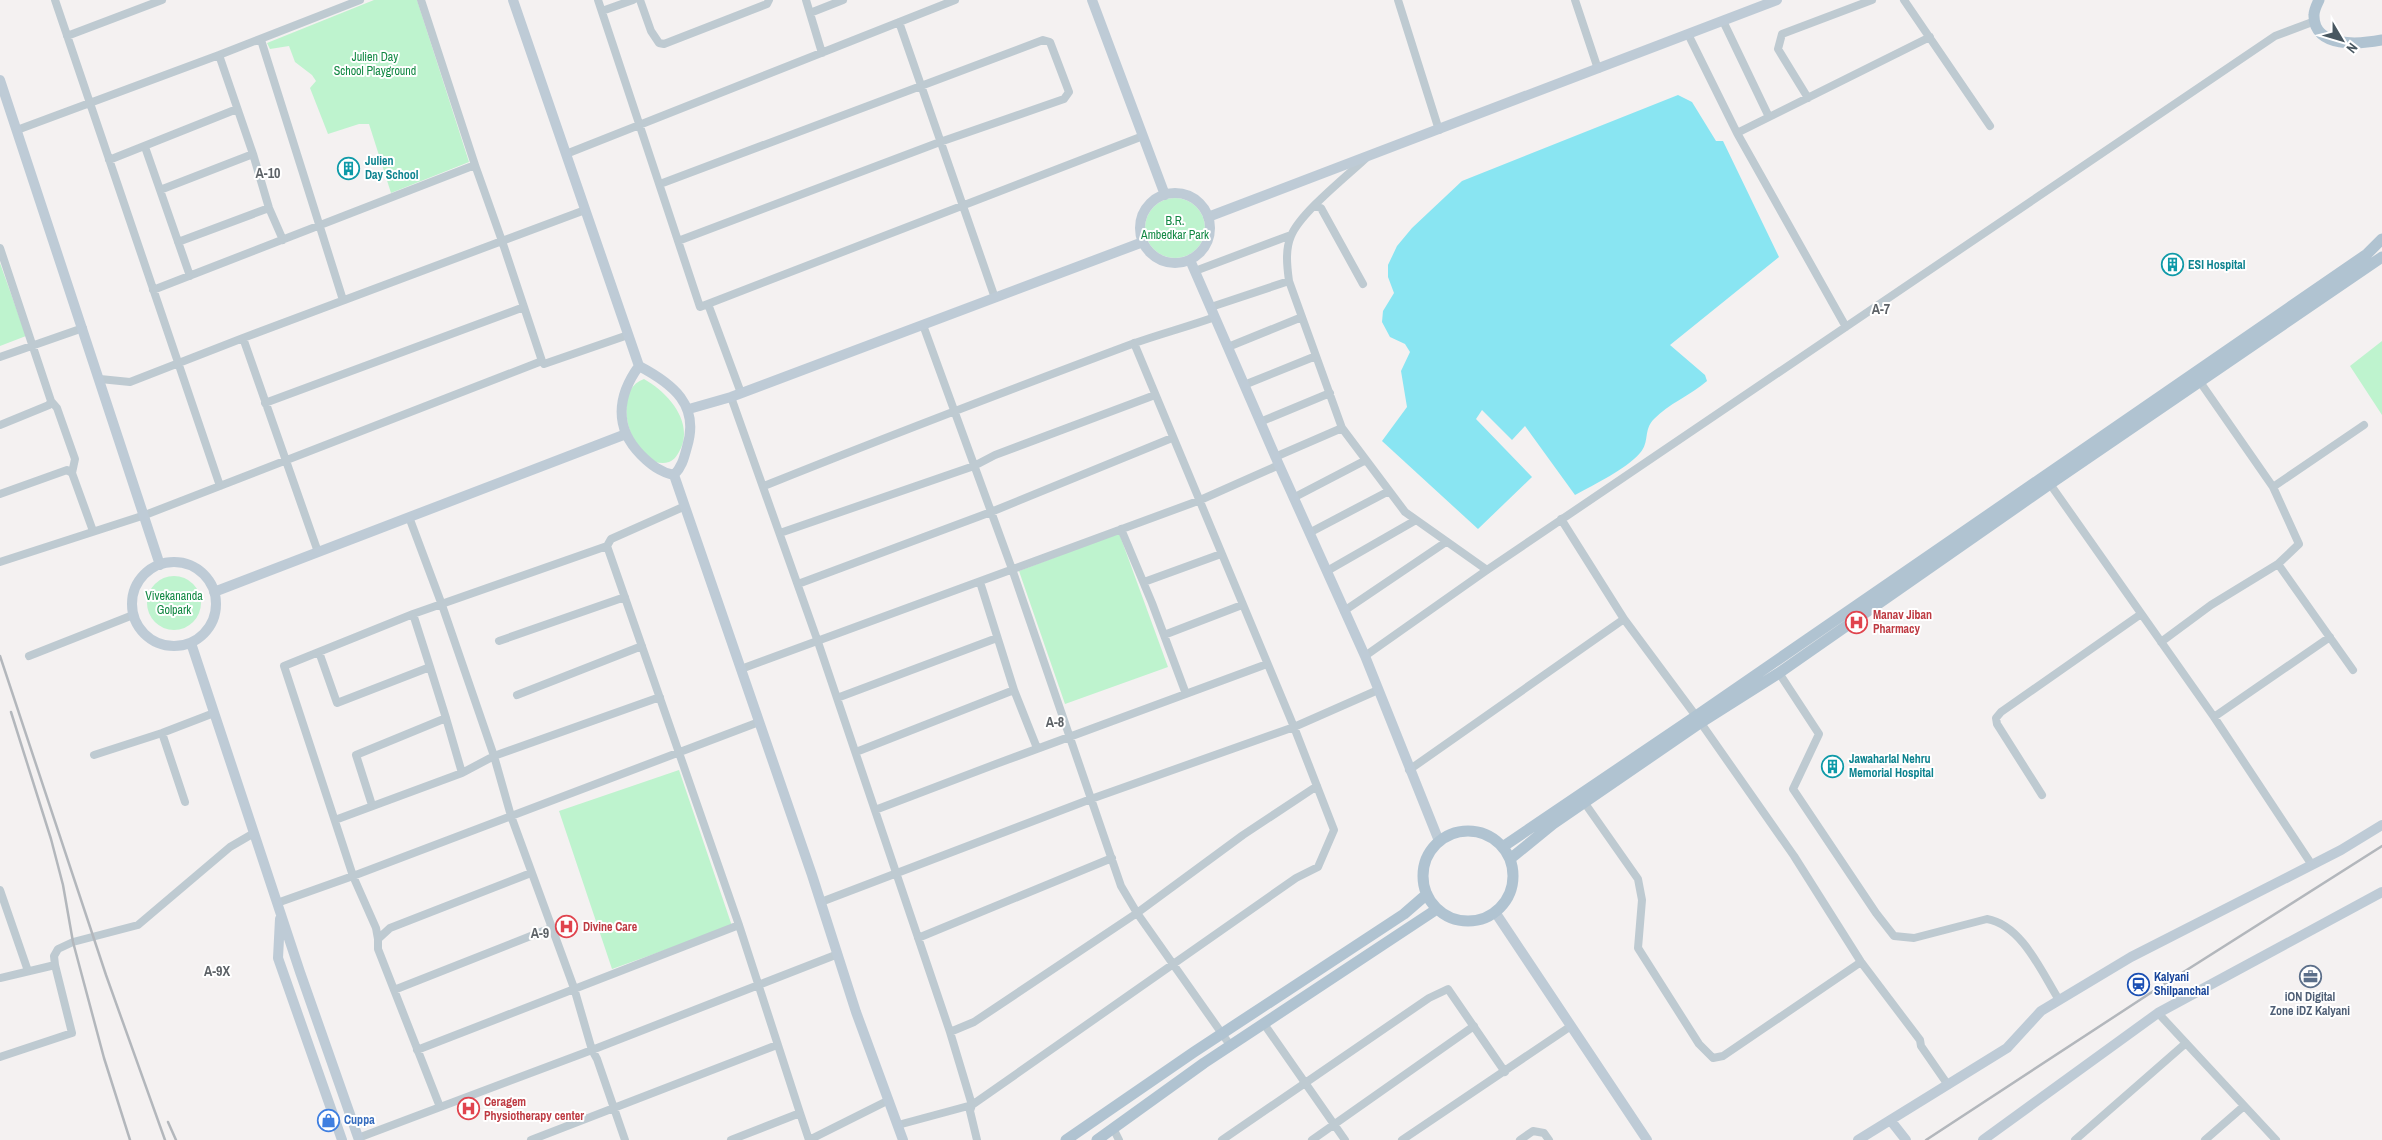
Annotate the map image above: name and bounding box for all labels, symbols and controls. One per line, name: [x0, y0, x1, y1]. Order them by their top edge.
north arrow: [2317, 15, 2367, 65]
text: N: [2343, 39, 2362, 57]
park label: Julien Day School Playground: [334, 49, 416, 79]
place label: Julien Day School: [365, 153, 419, 183]
building icon: Julien Day School: [337, 156, 361, 180]
district label: A-10: [256, 164, 280, 182]
park label: B.R. Ambedkar Park: [1140, 213, 1209, 243]
building icon: ESI Hospital: [2160, 253, 2184, 277]
place label: ESI Hospital: [2188, 257, 2246, 273]
district label: A-7: [1872, 300, 1891, 318]
park label: Vivekananda Golpark: [145, 588, 203, 618]
place label: Manav Jiban Pharmacy: [1873, 607, 1932, 637]
hospital icon: Manav Jiban Pharmacy: [1845, 610, 1869, 634]
district label: A-8: [1046, 713, 1064, 731]
place label: Jawaharlal Nehru Memorial Hospital: [1849, 751, 1934, 781]
building icon: Jawaharlal Nehru Memorial Hospital: [1821, 754, 1845, 778]
hospital icon: Divine Care: [555, 915, 579, 939]
place label: Divine Care: [583, 919, 638, 935]
district label: A-9: [531, 924, 549, 942]
district label: A-9X: [204, 962, 230, 980]
office icon: iON Digital Zone iDZ Kalyani: [2298, 964, 2322, 988]
place label: Kalyani Shilpanchal: [2154, 969, 2210, 999]
station icon: Kalyani Shilpanchal: [2126, 972, 2150, 996]
place label: iON Digital Zone iDZ Kalyani: [2270, 989, 2350, 1019]
place label: Ceragem Physiotherapy center: [484, 1094, 584, 1124]
hospital icon: Ceragem Physiotherapy center: [456, 1097, 480, 1121]
shop icon: Cuppa: [316, 1108, 340, 1132]
place label: Cuppa: [344, 1112, 375, 1128]

